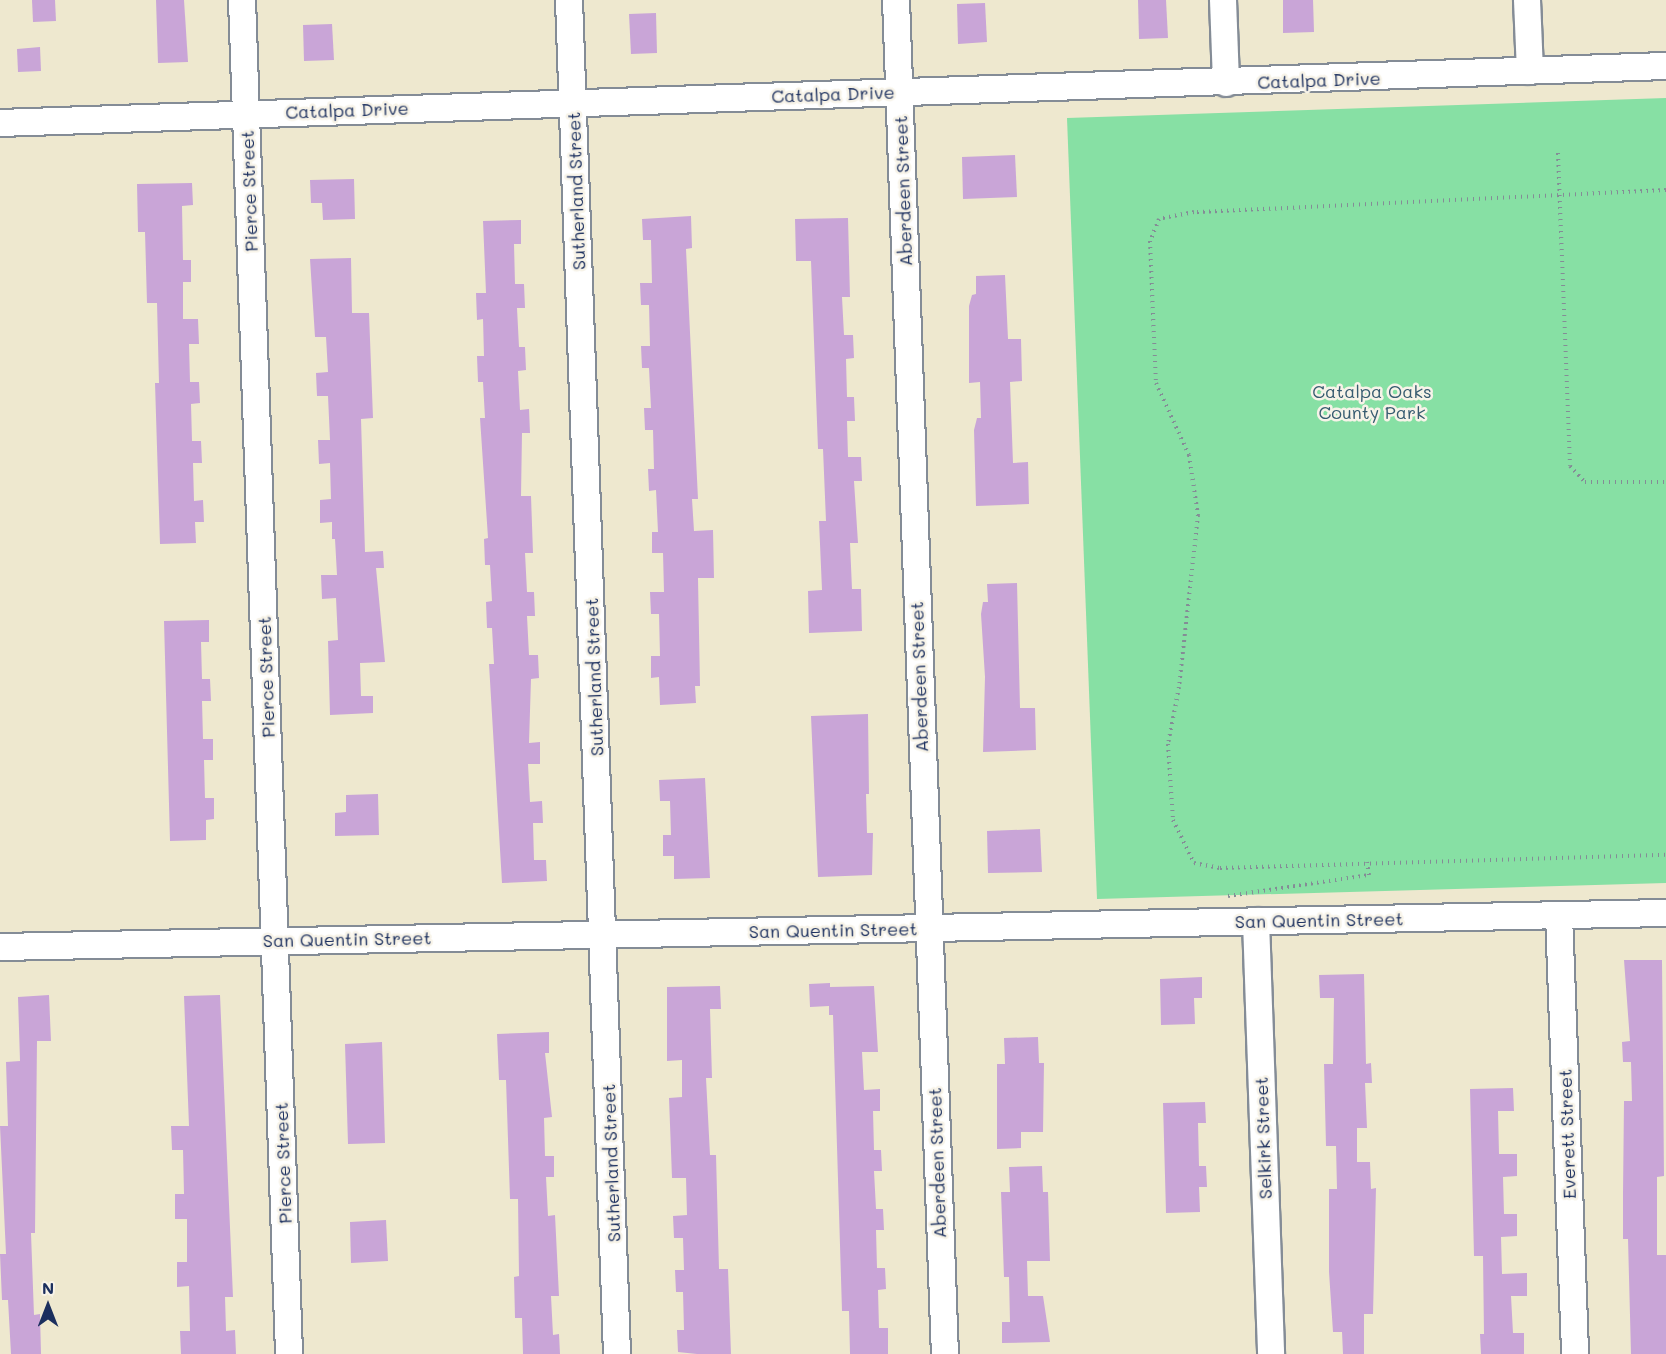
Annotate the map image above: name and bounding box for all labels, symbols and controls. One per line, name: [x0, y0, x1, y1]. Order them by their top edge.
street label: Catalpa Drive: [1257, 67, 1381, 93]
street label: Catalpa Drive: [771, 81, 895, 107]
street label: Catalpa Drive: [285, 97, 409, 123]
street label: Sutherland Street: [562, 111, 590, 271]
street label: Aberdeen Street: [890, 115, 916, 267]
street label: Pierce Street: [236, 130, 262, 252]
park label: Catalpa Oaks County Park: [1312, 381, 1432, 424]
street label: Sutherland Street: [580, 597, 608, 757]
street label: Aberdeen Street: [906, 601, 932, 753]
street label: Pierce Street: [253, 616, 279, 738]
street label: San Quentin Street: [1235, 908, 1403, 932]
street label: San Quentin Street: [749, 918, 917, 942]
street label: San Quentin Street: [263, 927, 431, 951]
street label: Everett Street: [1554, 1069, 1580, 1199]
street label: Selkirk Street: [1250, 1076, 1276, 1200]
street label: Sutherland Street: [597, 1083, 625, 1243]
street label: Aberdeen Street: [924, 1087, 950, 1239]
street label: Pierce Street: [270, 1102, 296, 1224]
north arrow: [18, 1276, 78, 1336]
text: N: [42, 1277, 54, 1298]

